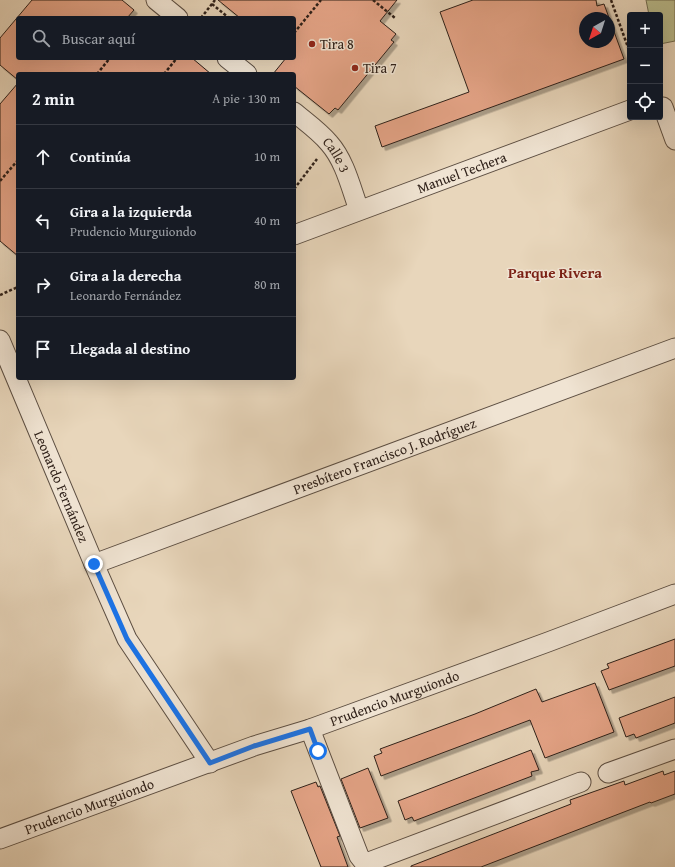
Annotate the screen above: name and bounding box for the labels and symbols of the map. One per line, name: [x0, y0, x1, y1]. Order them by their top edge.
north arrow: [579, 12, 615, 48]
place label: Tira 8: [320, 34, 354, 54]
marker: Tira 8: [307, 39, 317, 49]
place label: Tira 7: [363, 58, 397, 78]
marker: Tira 7: [350, 63, 360, 73]
street label: Calle 3: [318, 133, 355, 176]
street label: Manuel Techera: [414, 147, 510, 198]
district label: Parque Rivera: [508, 262, 602, 283]
street label: Presbítero Francisco J. Rodríguez: [290, 413, 479, 499]
street label: Leonardo Fernández: [29, 428, 94, 546]
route end: [85, 555, 103, 573]
street label: Prudencio Murguiondo: [327, 665, 462, 731]
route start: [309, 742, 327, 760]
street label: Prudencio Murguiondo: [22, 774, 157, 839]

